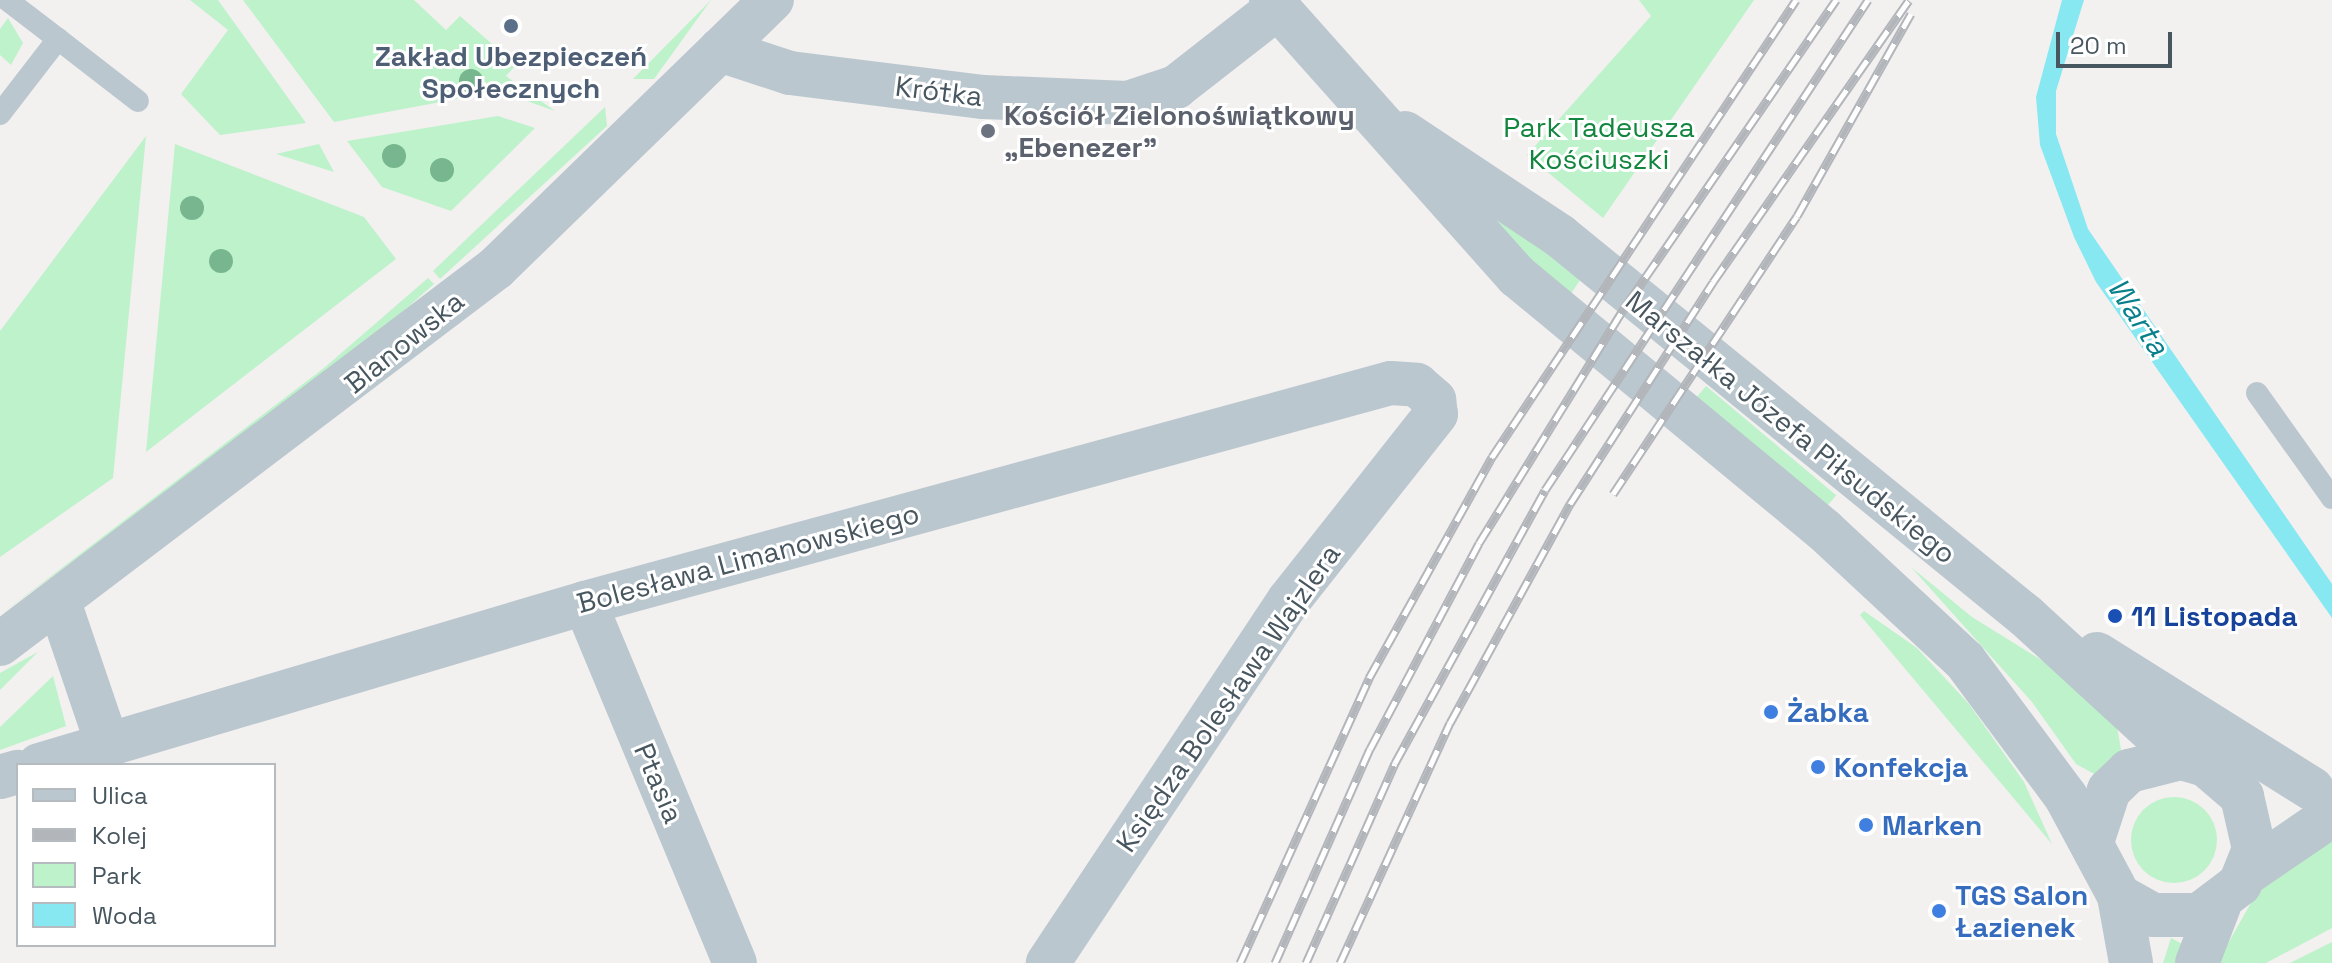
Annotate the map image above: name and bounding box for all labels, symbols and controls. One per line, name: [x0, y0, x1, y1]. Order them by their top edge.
scale bar: [2060, 16, 2176, 66]
marker: Zakład Ubezpieczeń Społecznych: [502, 17, 520, 35]
text: 20 m: [2070, 30, 2127, 61]
place label: Zakład Ubezpieczeń Społecznych: [375, 39, 647, 105]
street label: Krótka: [893, 69, 985, 113]
place label: Kościół Zielonoświątkowy „Ebenezer”: [1004, 98, 1355, 164]
park label: Park Tadeusza Kościuszki: [1503, 110, 1695, 176]
marker: Kościół Zielonoświątkowy „Ebenezer”: [979, 122, 997, 140]
water label: Warta: [2100, 271, 2176, 363]
street label: Marszałka Józefa Piłsudskiego: [1619, 283, 1963, 571]
street label: Blanowska: [338, 284, 470, 400]
street label: Bolesława Limanowskiego: [573, 496, 923, 620]
street label: Księdza Bolesława Wajzlera: [1109, 538, 1347, 858]
place label: 11 Listopada: [2131, 599, 2298, 633]
marker: 11 Listopada: [2106, 607, 2124, 625]
place label: Żabka: [1787, 695, 1869, 729]
marker: Żabka: [1762, 703, 1780, 721]
street label: Ptasia: [627, 738, 691, 828]
place label: Konfekcja: [1834, 750, 1968, 784]
marker: Konfekcja: [1809, 758, 1827, 776]
legend: [16, 763, 276, 947]
text: Ulica: [92, 780, 148, 811]
place label: Marken: [1882, 808, 1982, 842]
marker: Marken: [1857, 816, 1875, 834]
text: Kolej: [92, 820, 147, 851]
text: Park: [92, 860, 142, 891]
place label: TGS Salon Łazienek: [1955, 878, 2088, 944]
text: Woda: [92, 900, 157, 931]
marker: TGS Salon Łazienek: [1930, 902, 1948, 920]

